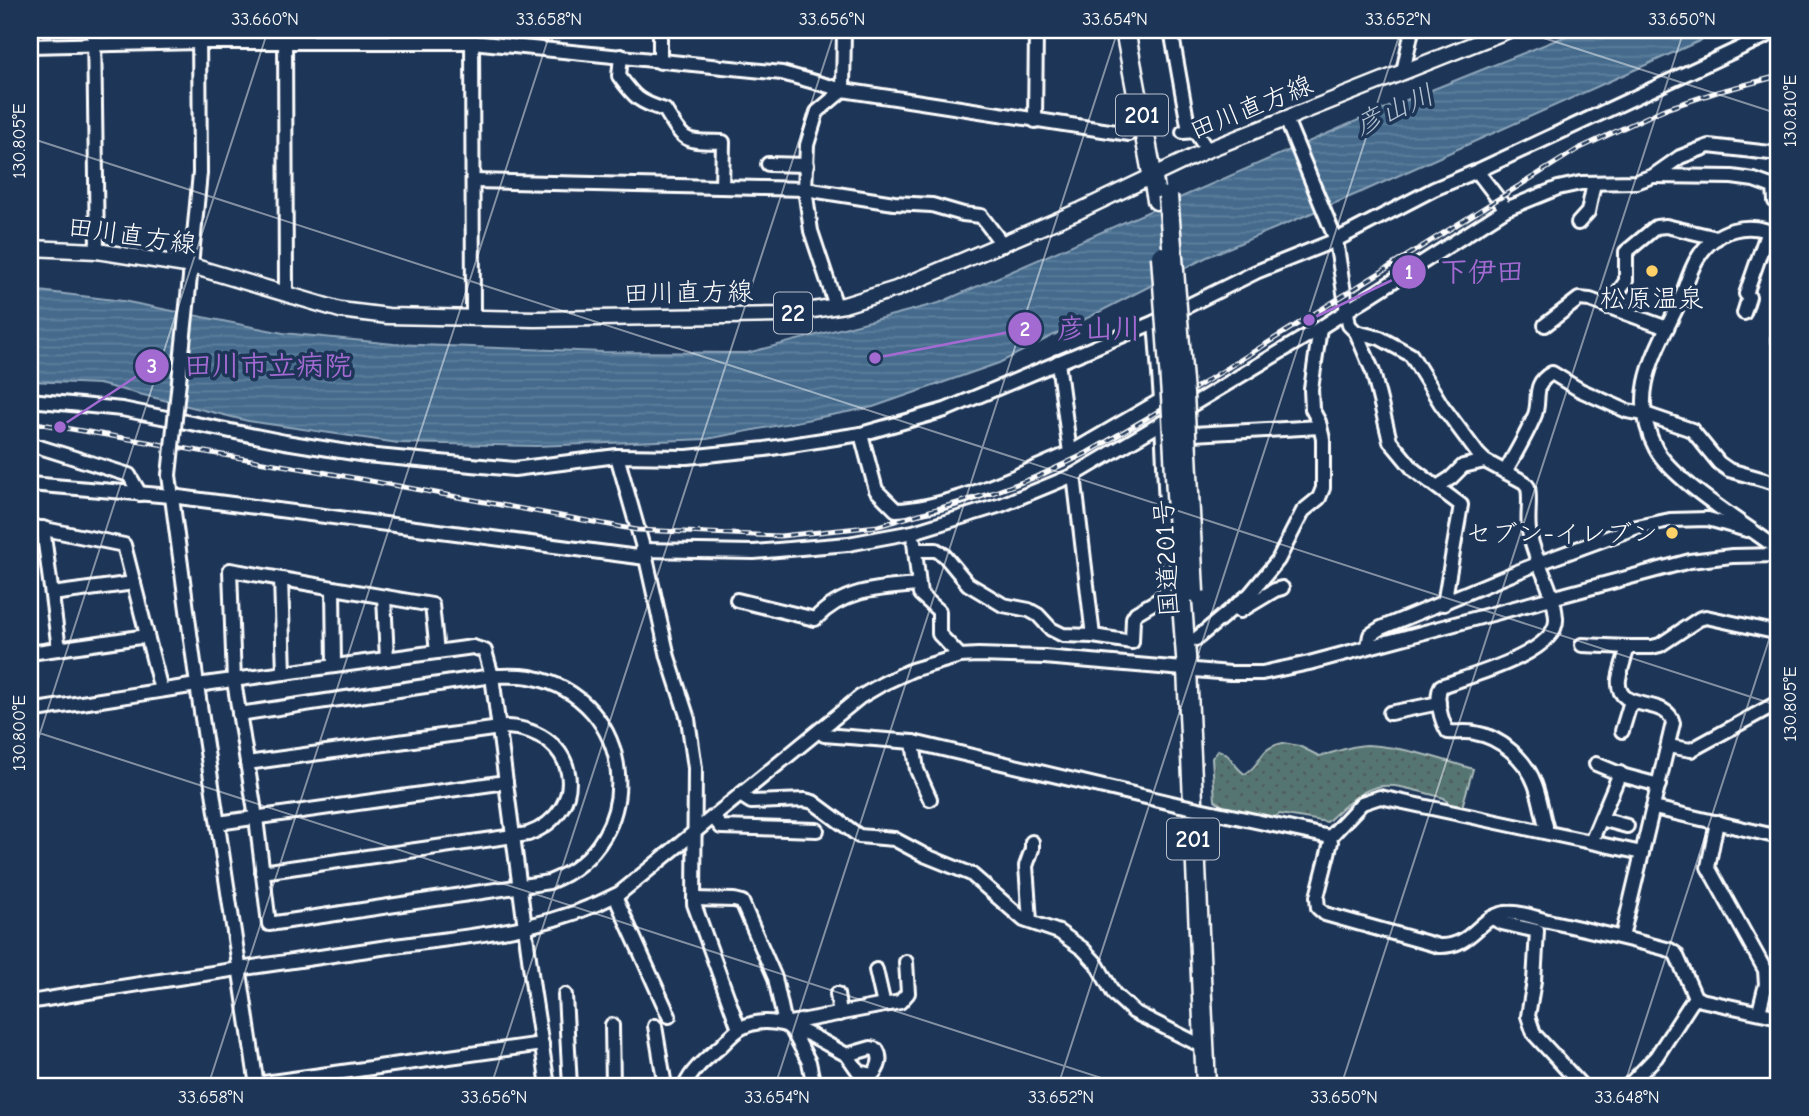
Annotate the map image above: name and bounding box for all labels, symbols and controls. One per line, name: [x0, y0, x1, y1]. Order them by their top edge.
text: 33.660°N: [231, 9, 299, 30]
text: 33.658°N: [516, 9, 582, 30]
text: 33.656°N: [799, 9, 865, 30]
text: 33.654°N: [1082, 9, 1148, 30]
text: 33.652°N: [1365, 9, 1431, 30]
text: 33.650°N: [1648, 9, 1716, 30]
street label: 田川直方線: [1185, 70, 1317, 146]
text: 130.810°E: [1780, 75, 1801, 147]
water label: 彦山川: [1350, 78, 1439, 142]
road number: 201: [1116, 94, 1168, 135]
text: 130.805°E: [9, 103, 30, 179]
street label: 田川直方線: [65, 212, 198, 260]
callout: 下伊田: [1391, 247, 1538, 296]
text: 下伊田: [1440, 256, 1524, 288]
text: 1: [1405, 260, 1413, 284]
marker: 松原温泉: [1644, 263, 1660, 279]
street label: 田川直方線: [623, 277, 753, 309]
place label: 松原温泉: [1600, 284, 1704, 314]
road number: 22: [774, 292, 812, 334]
callout: 彦山川: [1008, 304, 1155, 353]
text: 彦山川: [1057, 313, 1141, 345]
text: 2: [1020, 317, 1030, 341]
callout: 田川市立病院: [135, 341, 366, 390]
text: 田川市立病院: [184, 350, 352, 382]
text: 3: [147, 354, 157, 378]
street label: 国道201号: [1149, 498, 1185, 618]
place label: セブン-イレブン: [1466, 519, 1658, 549]
marker: セブン-イレブン: [1664, 525, 1680, 541]
text: 130.805°E: [1780, 666, 1801, 742]
text: 130.800°E: [9, 695, 30, 771]
road number: 201: [1167, 818, 1219, 860]
text: 33.658°N: [178, 1087, 244, 1108]
text: 33.656°N: [461, 1087, 527, 1108]
text: 33.654°N: [744, 1087, 810, 1108]
text: 33.652°N: [1028, 1087, 1094, 1108]
text: 33.650°N: [1310, 1087, 1378, 1108]
text: 33.648°N: [1595, 1087, 1660, 1108]

